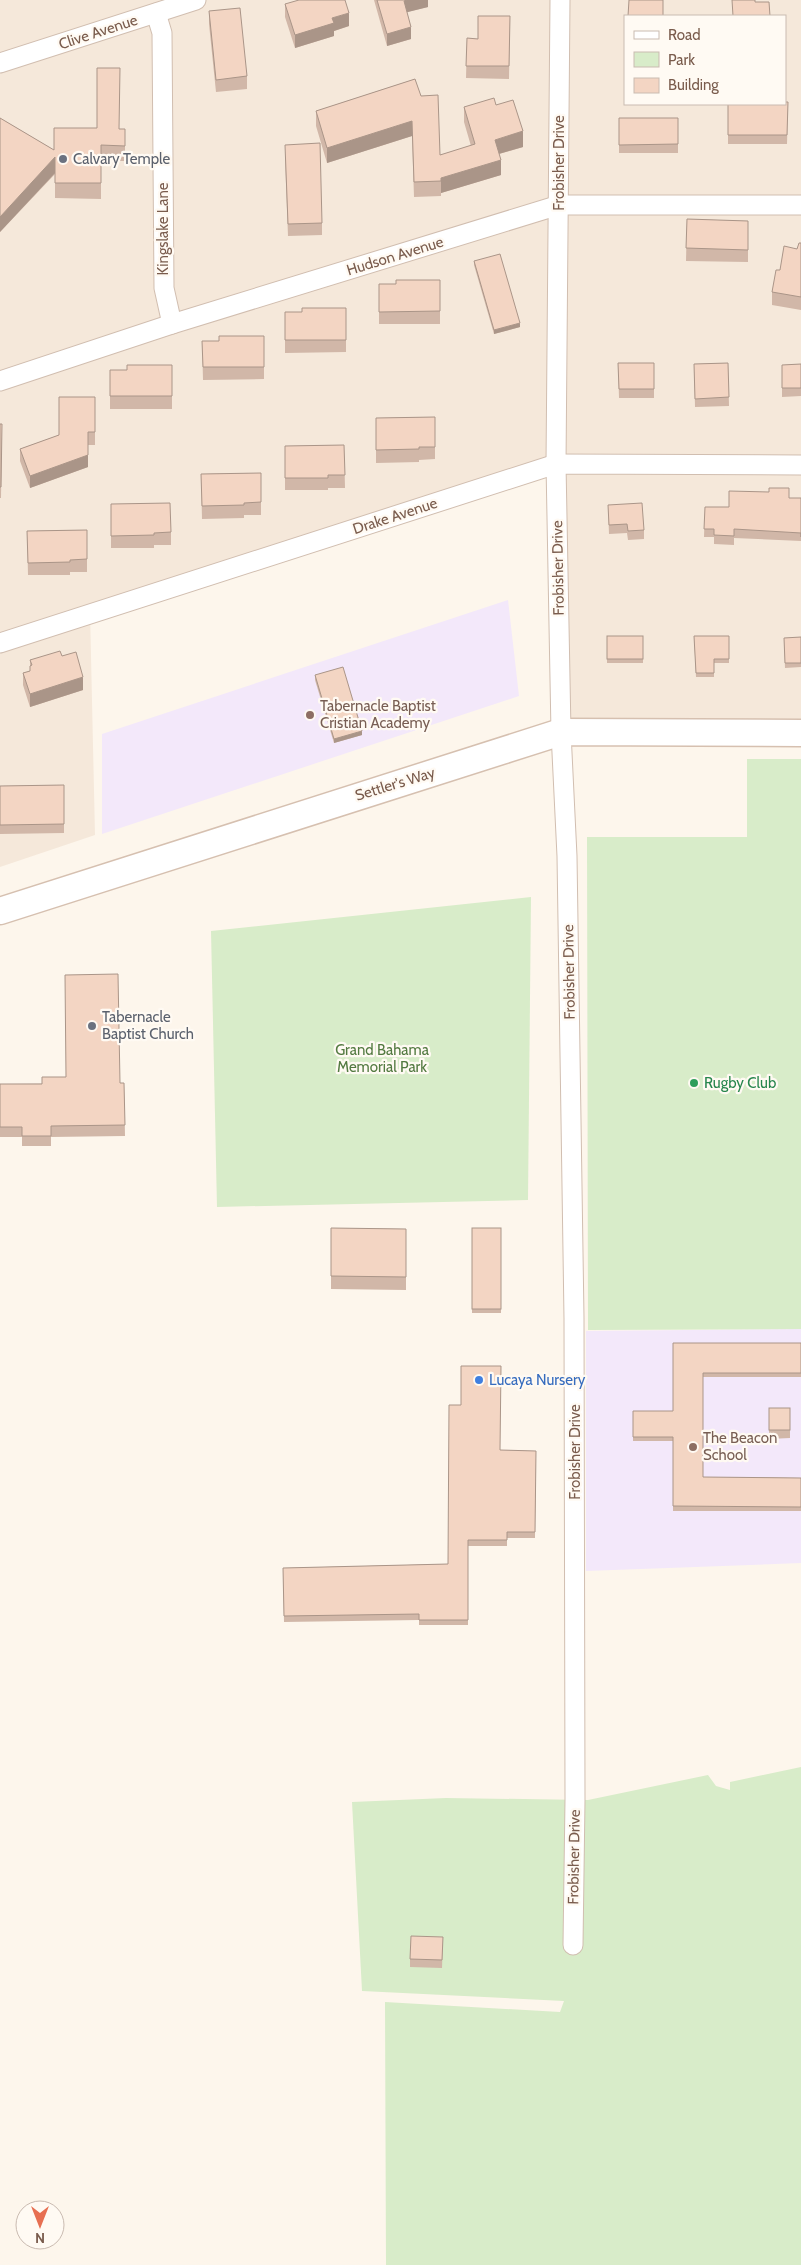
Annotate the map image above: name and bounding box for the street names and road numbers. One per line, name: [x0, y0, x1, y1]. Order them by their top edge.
street label: Clive Avenue: [56, 11, 140, 53]
street label: Frobisher Drive: [550, 115, 568, 211]
street label: Kingslake Lane: [154, 182, 172, 276]
street label: Hudson Avenue: [344, 233, 446, 279]
street label: Drake Avenue: [351, 494, 440, 538]
street label: Frobisher Drive: [548, 520, 568, 616]
street label: Settler's Way: [353, 763, 437, 805]
street label: Frobisher Drive: [559, 924, 579, 1020]
street label: Frobisher Drive: [566, 1404, 584, 1500]
street label: Frobisher Drive: [564, 1809, 584, 1905]

